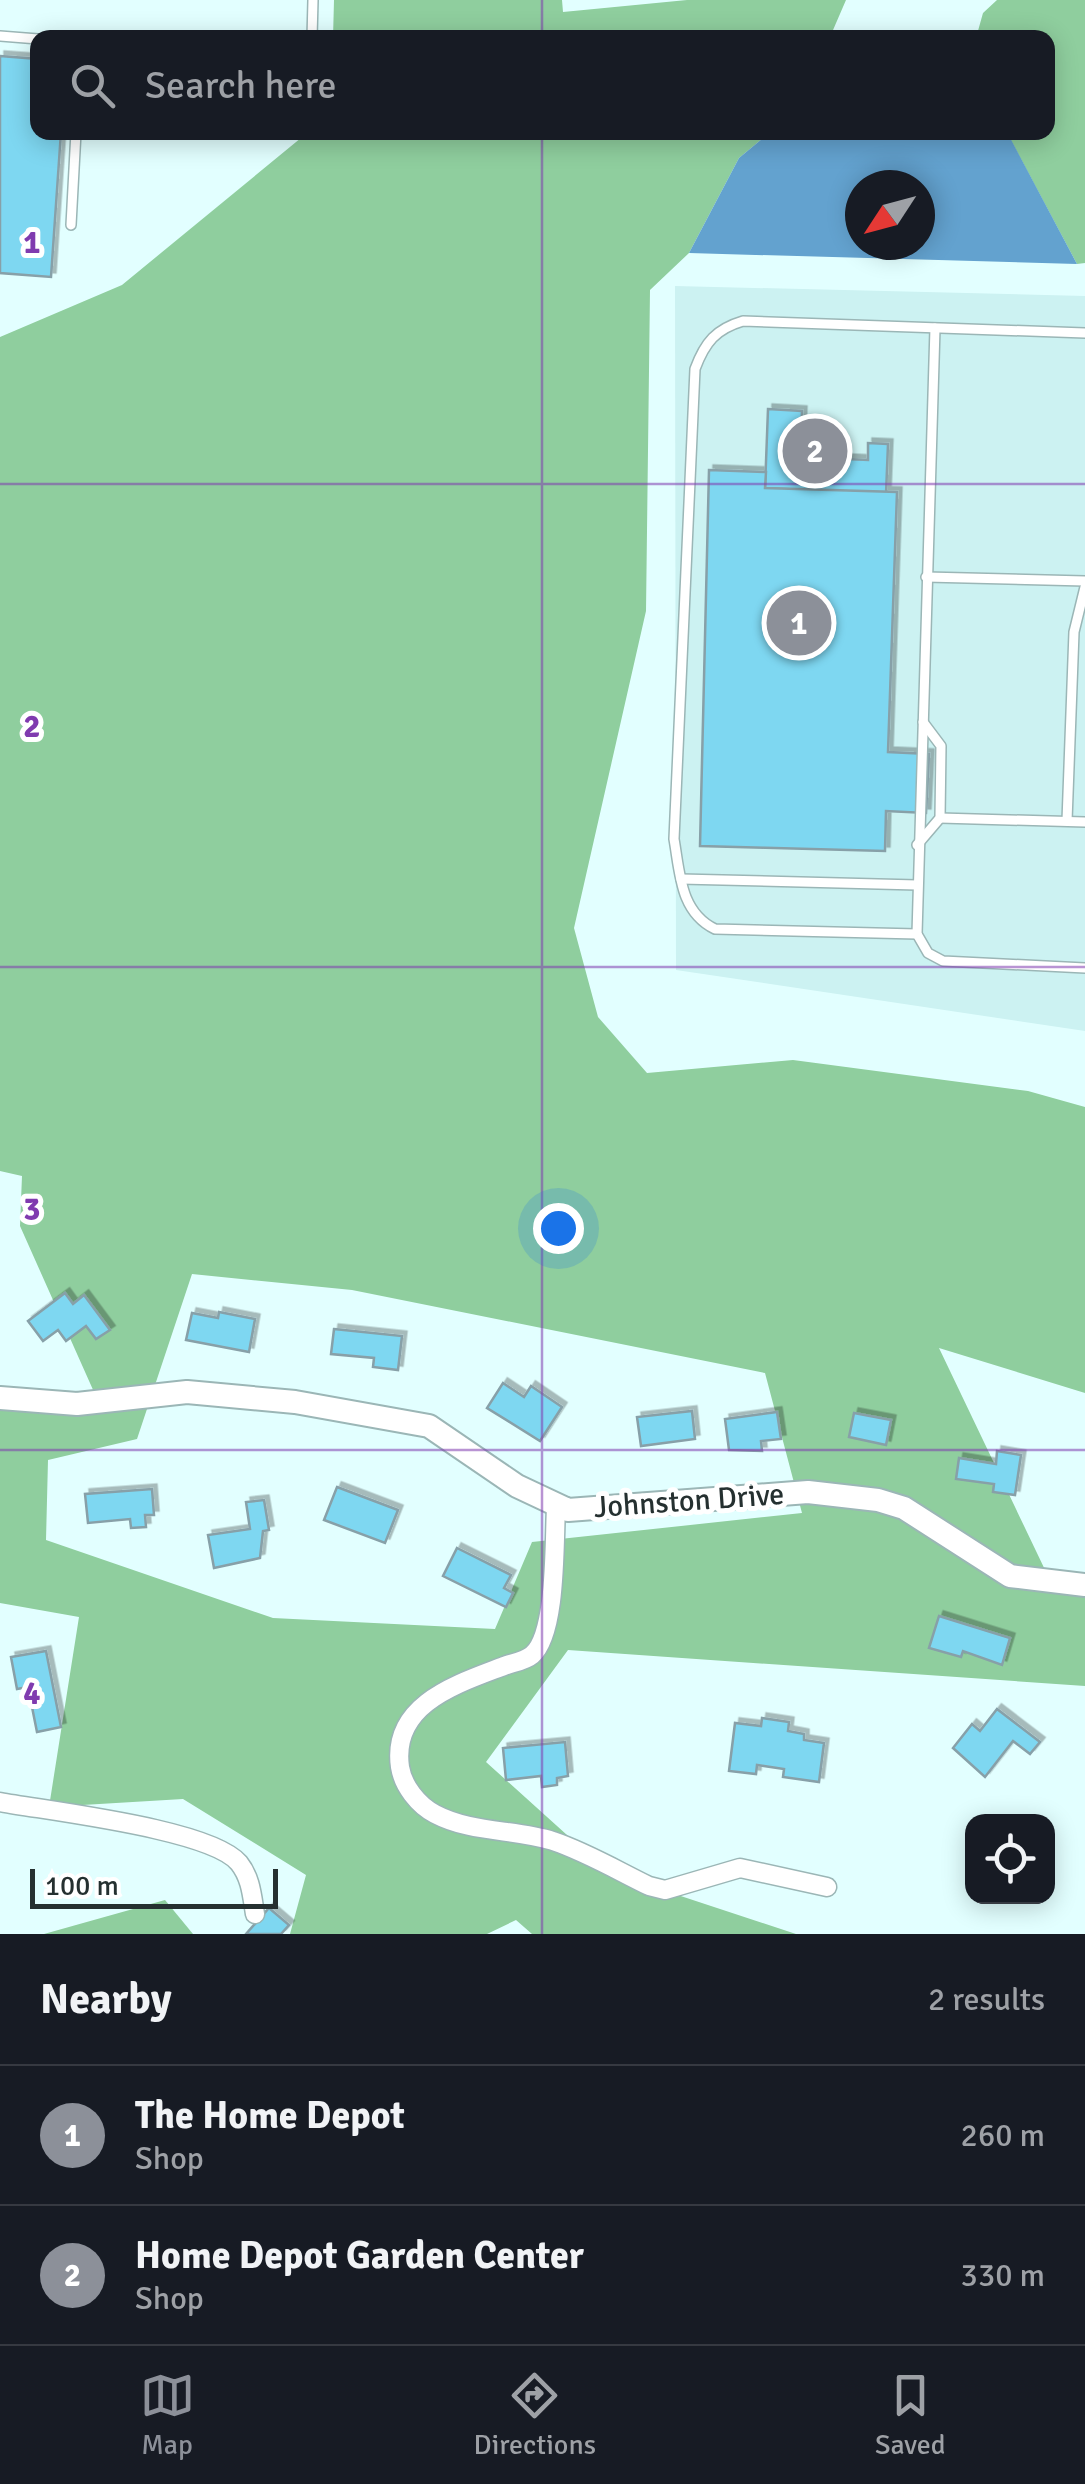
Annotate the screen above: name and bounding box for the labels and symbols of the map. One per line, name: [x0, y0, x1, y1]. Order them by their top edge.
north arrow: [845, 170, 935, 260]
text: 1: [23, 223, 41, 262]
pin: 2: [782, 414, 848, 488]
pin: 1: [766, 586, 832, 660]
text: 2: [23, 707, 41, 746]
text: 3: [23, 1190, 41, 1229]
your location: [533, 1203, 584, 1254]
street label: Johnston Drive: [593, 1476, 785, 1526]
text: 4: [23, 1674, 41, 1713]
scale bar: [30, 1864, 278, 1908]

